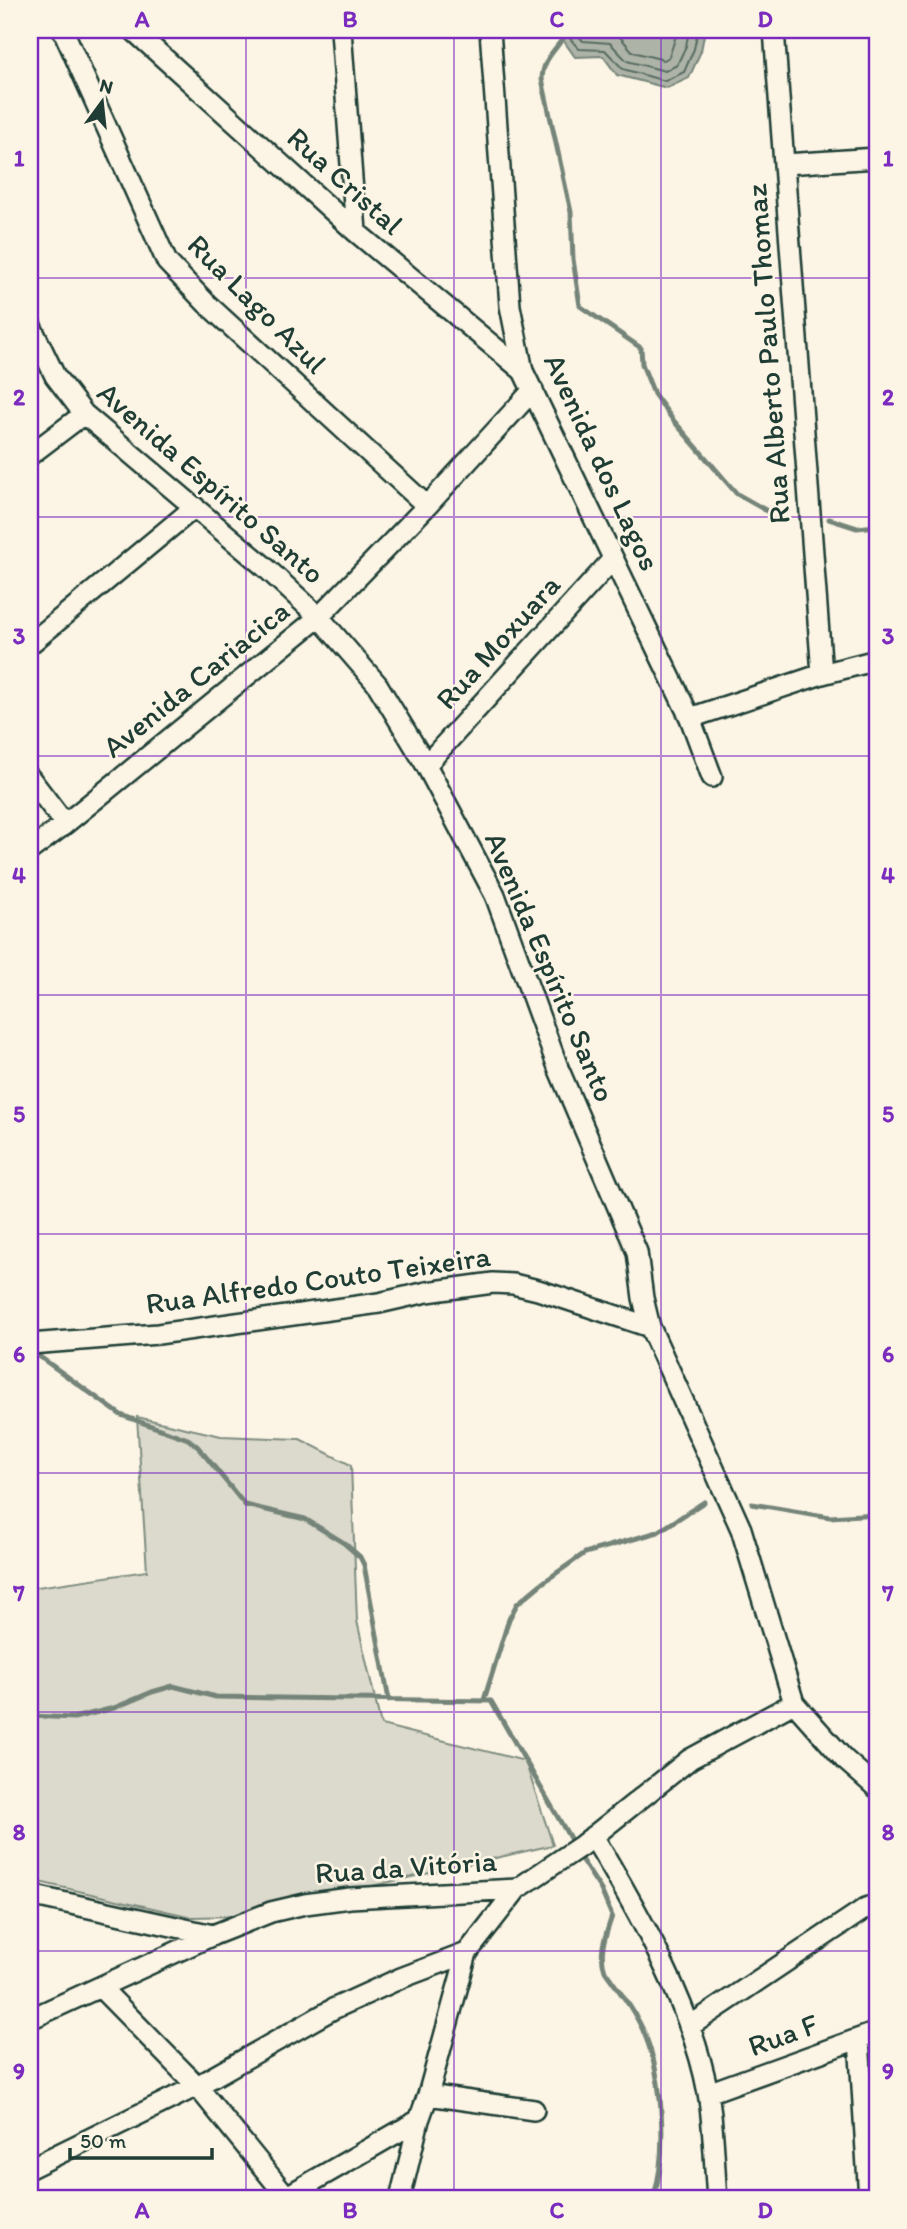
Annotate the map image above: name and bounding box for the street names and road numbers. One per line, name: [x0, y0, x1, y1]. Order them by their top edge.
street label: Rua Cristal: [280, 119, 412, 243]
street label: Rua Alberto Paulo Thomaz: [737, 182, 798, 525]
street label: Rua Lago Azul: [180, 226, 335, 381]
street label: Avenida dos Lagos: [536, 347, 669, 576]
street label: Avenida Espírito Santo: [90, 374, 333, 592]
street label: Rua Moxuara: [427, 566, 568, 717]
street label: Avenida Cariacica: [95, 592, 297, 765]
street label: Avenida Espírito Santo: [477, 826, 624, 1107]
street label: Rua Alfredo Couto Teixeira: [143, 1237, 493, 1322]
street label: Rua da Vitória: [314, 1842, 499, 1891]
street label: Rua F: [743, 2005, 823, 2064]

